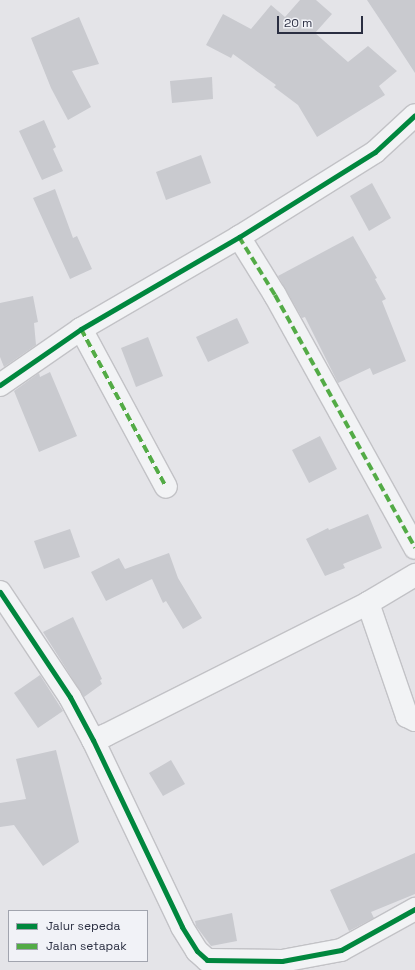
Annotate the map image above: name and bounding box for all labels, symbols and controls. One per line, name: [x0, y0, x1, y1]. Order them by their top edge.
scale bar: [279, 8, 365, 34]
text: 20 m: [284, 15, 312, 31]
legend: [8, 910, 148, 962]
text: Jalur sepeda: [46, 918, 121, 934]
text: Jalan setapak: [46, 938, 127, 954]

